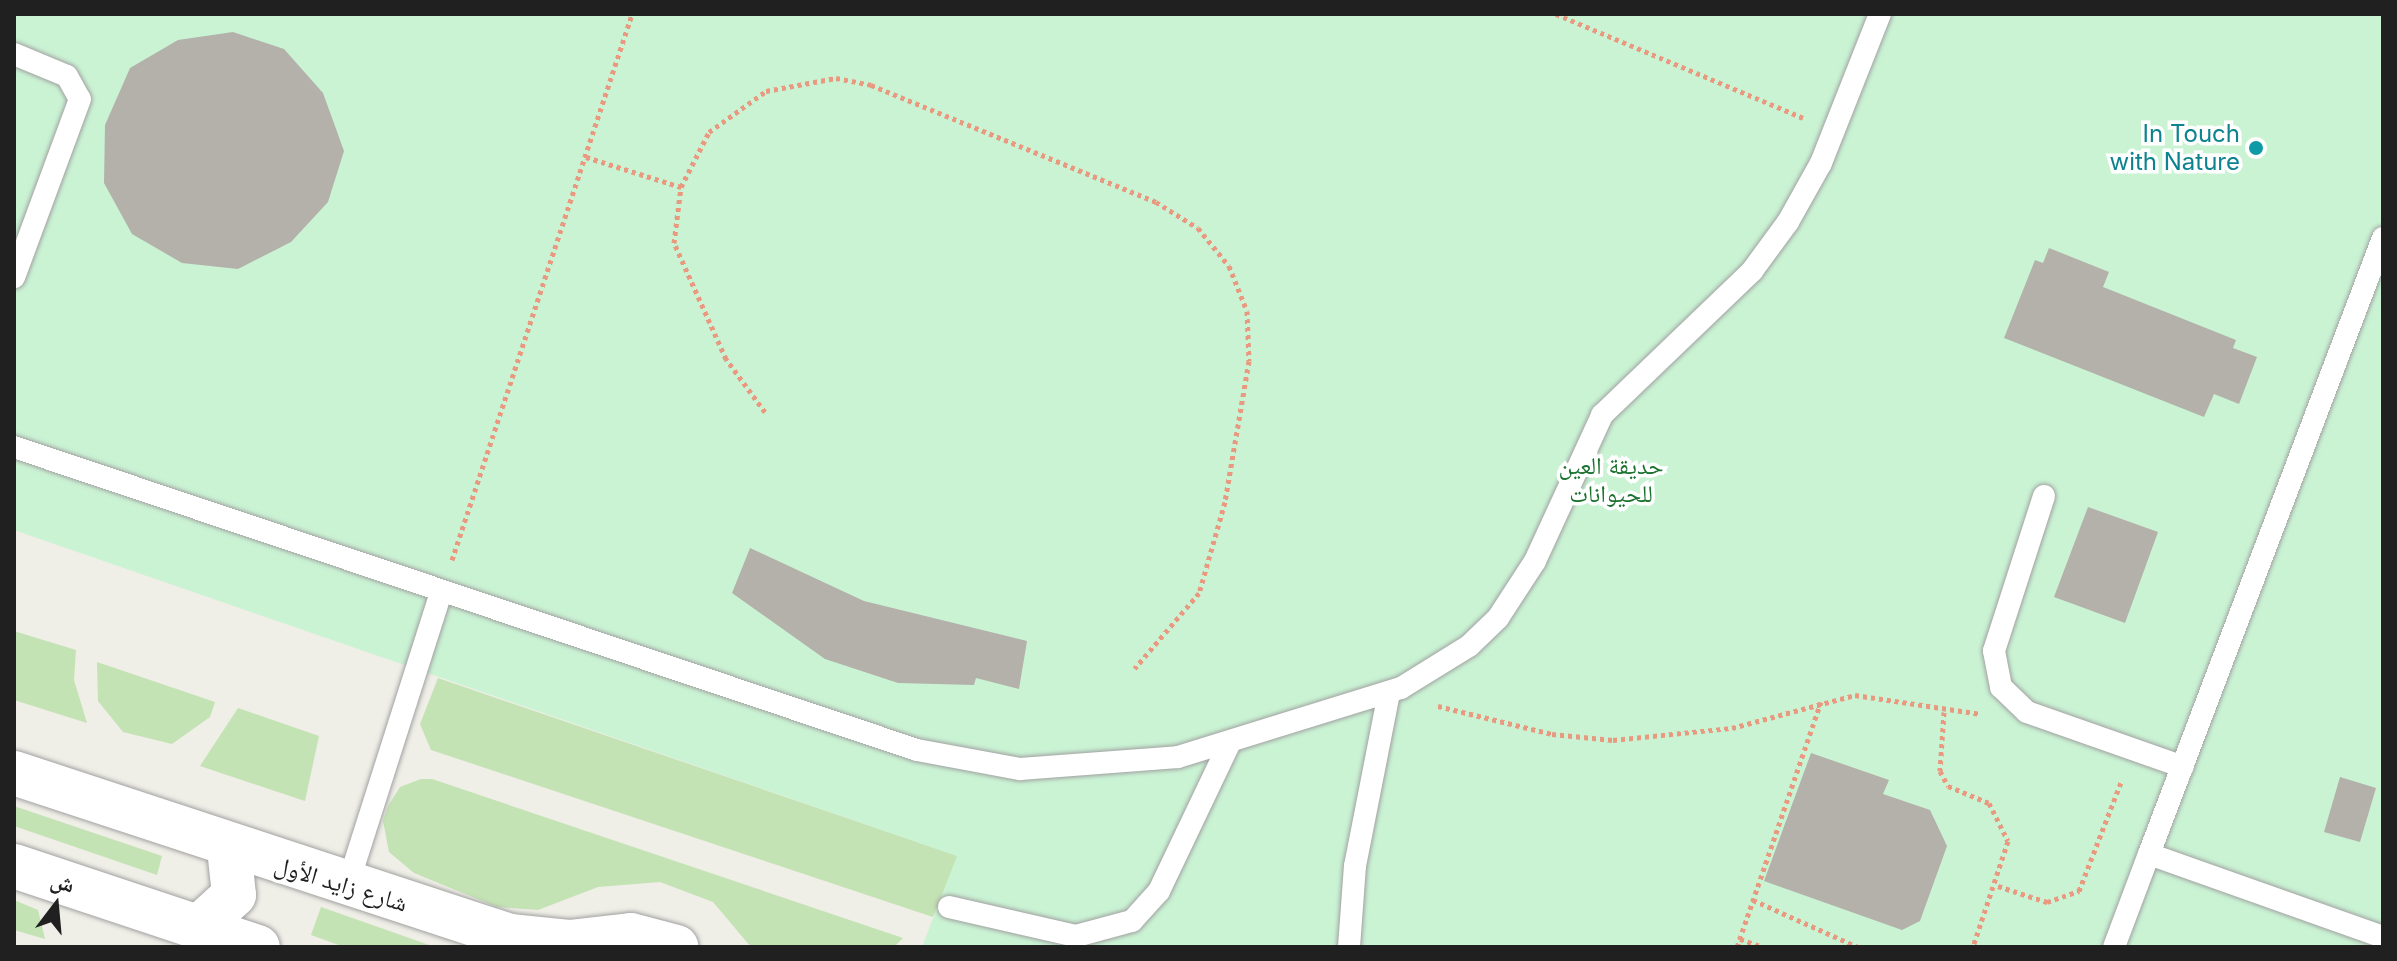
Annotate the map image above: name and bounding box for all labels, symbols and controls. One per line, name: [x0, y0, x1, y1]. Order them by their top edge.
place label: In Touch with Nature: [2110, 120, 2240, 176]
marker: In Touch with Nature: [2247, 139, 2265, 157]
park label: حديقة العين للحيوانات: [1558, 452, 1664, 508]
street label: شارع زايد الأول: [271, 850, 411, 918]
north arrow: [16, 865, 96, 945]
text: ش: [48, 866, 77, 898]

